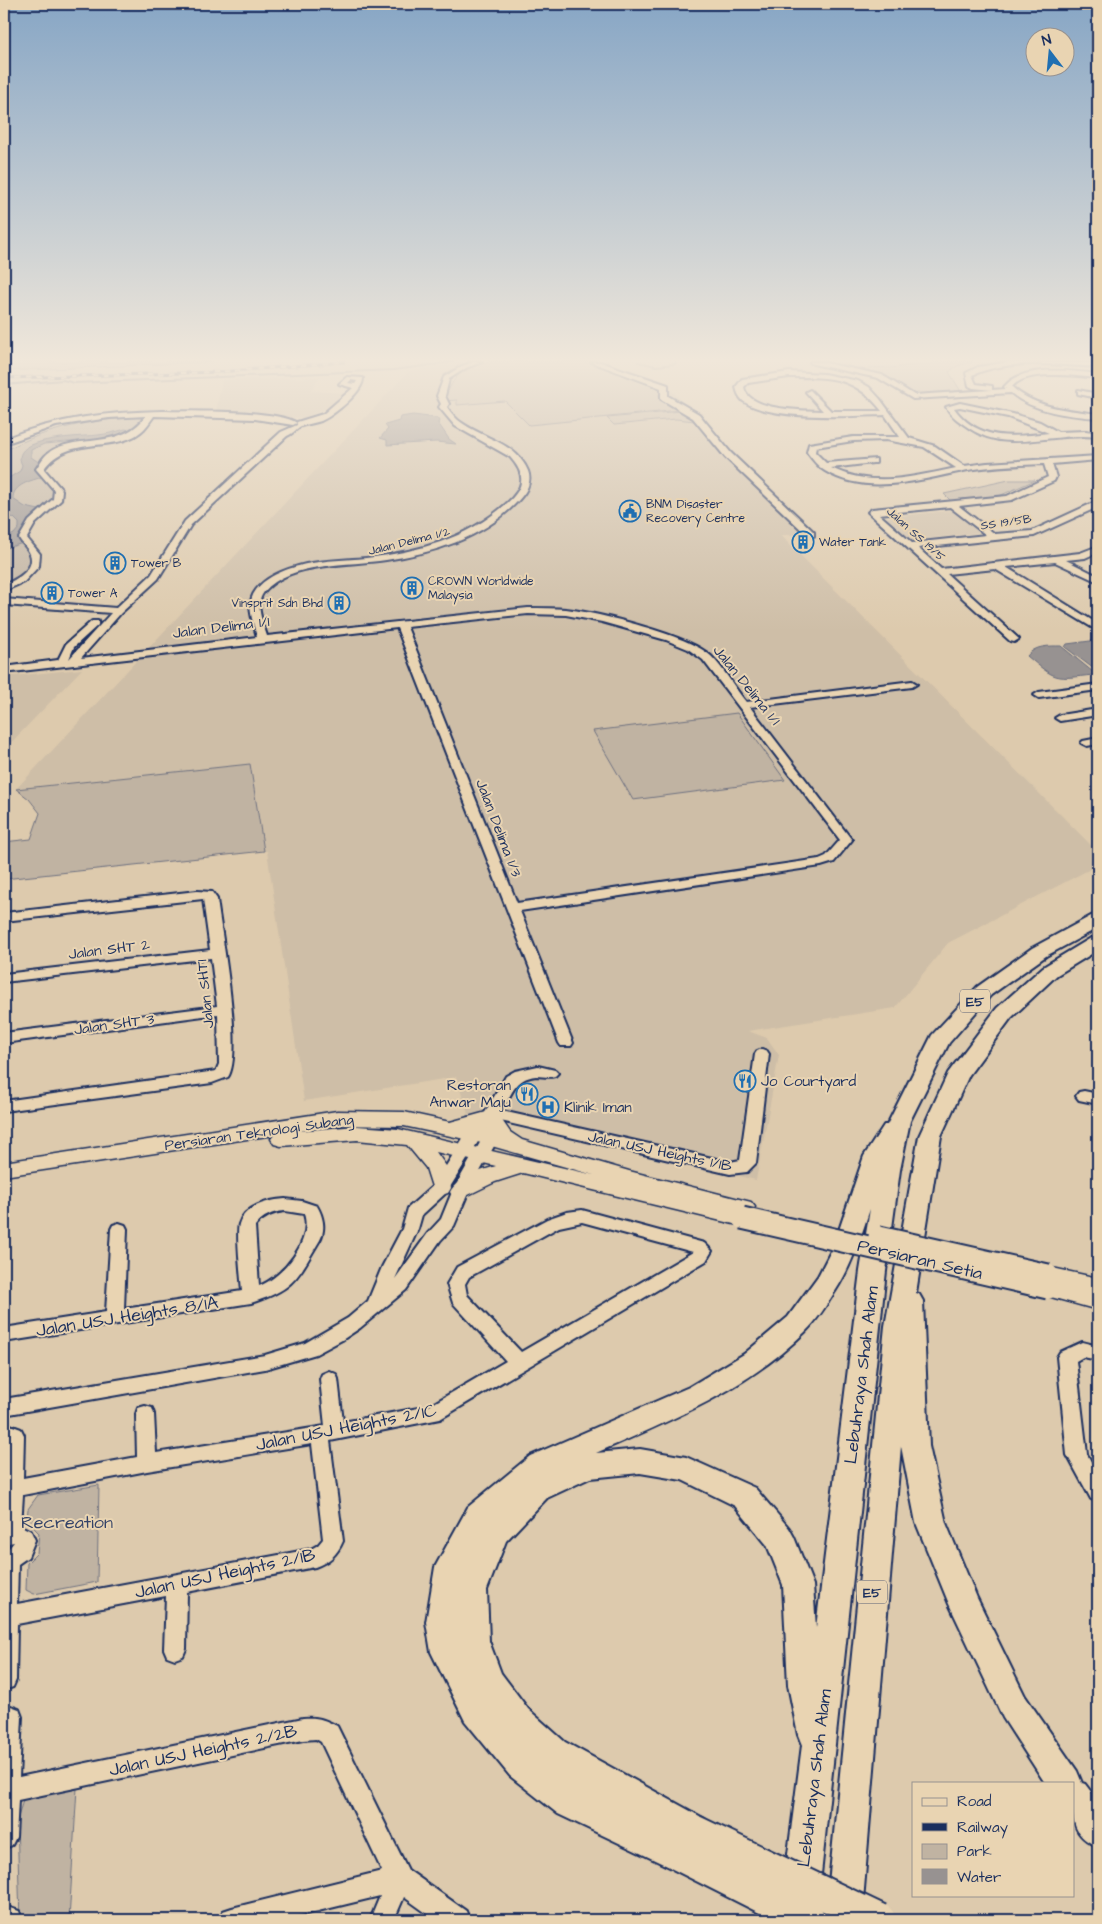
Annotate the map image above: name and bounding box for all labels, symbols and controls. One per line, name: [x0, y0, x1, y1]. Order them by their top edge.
north arrow: [1024, 28, 1074, 78]
text: N: [1040, 30, 1054, 51]
place label: BNM Disaster Recovery Centre: [646, 496, 746, 528]
public building icon: BNM Disaster Recovery Centre: [618, 499, 642, 523]
street label: Jalan SS 19/5: [883, 503, 949, 566]
street label: SS 19/5B: [980, 510, 1033, 534]
street label: Jalan Delima 1/2: [367, 523, 452, 560]
building icon: Water Tank: [791, 530, 815, 554]
place label: Water Tank: [819, 534, 887, 551]
building icon: Tower B: [103, 551, 127, 575]
place label: Tower B: [131, 555, 182, 572]
place label: CROWN Worldwide Malaysia: [428, 573, 534, 605]
building icon: CROWN Worldwide Malaysia: [400, 576, 424, 600]
building icon: Tower A: [40, 581, 64, 605]
place label: Tower A: [68, 585, 118, 602]
building icon: Vinsprit Sdn Bhd: [327, 591, 351, 615]
place label: Vinsprit Sdn Bhd: [232, 595, 323, 612]
street label: Jalan Delima 1/1: [171, 611, 271, 644]
street label: Jalan Delima 1/1: [708, 641, 786, 730]
street label: Jalan Delima 1/3: [470, 776, 527, 880]
street label: Jalan SHT 2: [67, 934, 151, 965]
street label: Jalan SHT1: [191, 958, 220, 1029]
road number: E5: [960, 989, 990, 1012]
street label: Jalan SHT 3: [73, 1008, 156, 1041]
restaurant icon: Jo Courtyard: [733, 1069, 757, 1093]
place label: Jo Courtyard: [761, 1071, 857, 1093]
place label: Restoran Anwar Maju: [430, 1075, 511, 1113]
restaurant icon: Restoran Anwar Maju: [515, 1082, 539, 1106]
hospital icon: Klinik Iman: [536, 1095, 560, 1119]
place label: Klinik Iman: [564, 1097, 632, 1118]
street label: Persiaran Teknologi Subang: [163, 1109, 355, 1157]
street label: Jalan USJ Heights 1/1B: [586, 1126, 734, 1178]
street label: Persiaran Setia: [855, 1233, 985, 1286]
street label: Lebuhraya Shah Alam: [838, 1285, 886, 1466]
street label: Jalan USJ Heights 8/1A: [34, 1290, 221, 1344]
street label: Jalan USJ Heights 2/1C: [253, 1398, 439, 1458]
park label: Recreation: [21, 1510, 113, 1535]
street label: Jalan USJ Heights 2/1B: [133, 1542, 318, 1606]
road number: E5: [857, 1580, 887, 1604]
street label: Lebuhraya Shah Alam: [791, 1688, 839, 1869]
street label: Jalan USJ Heights 2/2B: [107, 1718, 300, 1784]
legend: [912, 1782, 1074, 1896]
text: Road: [957, 1791, 992, 1812]
text: Railway: [957, 1817, 1008, 1839]
text: Park: [957, 1841, 992, 1862]
text: Water: [957, 1867, 1001, 1888]

